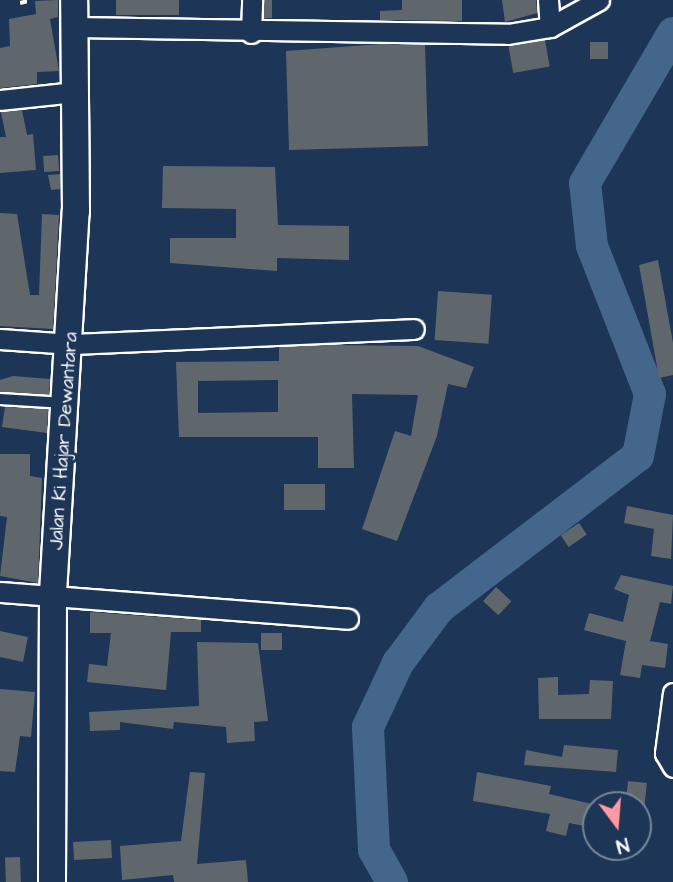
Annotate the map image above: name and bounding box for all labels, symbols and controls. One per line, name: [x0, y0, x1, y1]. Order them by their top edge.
street label: Jalan Ki Hajar Dewantara: [45, 331, 83, 551]
north arrow: [582, 791, 652, 861]
text: N: [613, 830, 632, 859]

